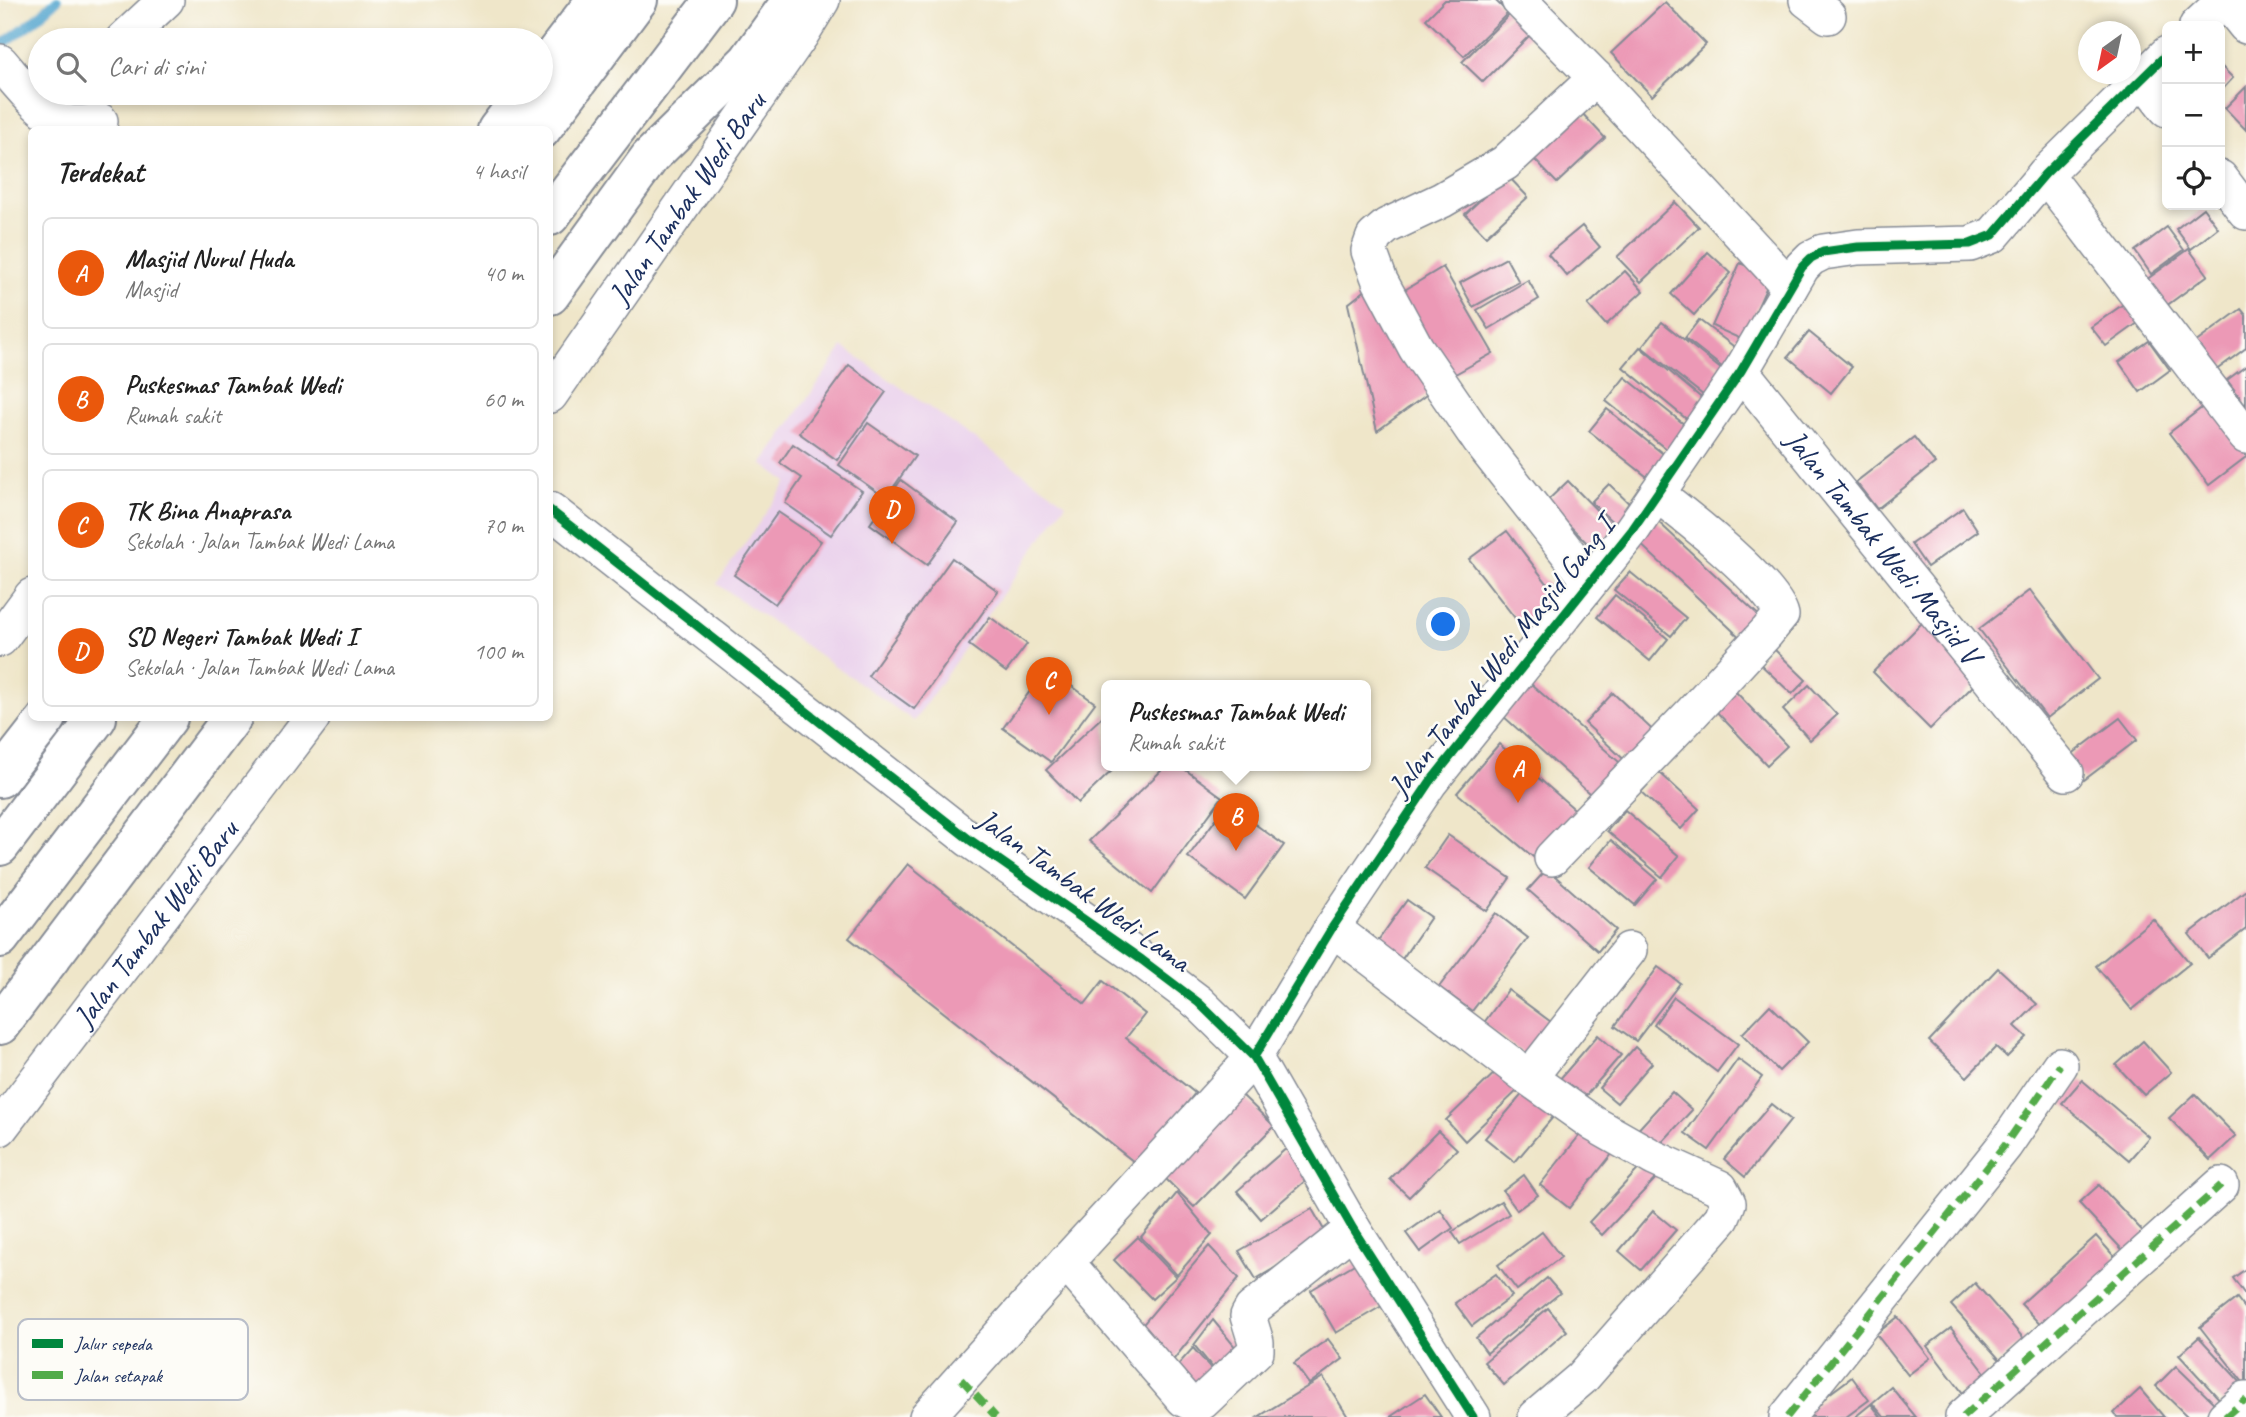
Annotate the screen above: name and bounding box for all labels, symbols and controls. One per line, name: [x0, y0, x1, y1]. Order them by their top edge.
north arrow: [2078, 21, 2141, 84]
map controls: [2162, 21, 2225, 210]
button: +: [2162, 21, 2225, 84]
search box: [28, 28, 553, 105]
icon: search: [52, 48, 90, 86]
text: Cari di sini: [108, 50, 204, 83]
street label: Jalan Tambak Wedi Baru: [599, 83, 775, 313]
button: −: [2162, 84, 2225, 147]
button: locate: [2162, 147, 2225, 210]
text: Terdekat: [56, 153, 144, 191]
text: 4 hasil: [472, 157, 525, 186]
text: Masjid Nurul Huda: [125, 242, 294, 275]
text: A: [75, 259, 87, 288]
text: 40 m: [484, 259, 523, 288]
text: Masjid: [125, 275, 178, 304]
text: Puskesmas Tambak Wedi: [125, 368, 341, 401]
text: B: [75, 385, 87, 414]
text: 60 m: [484, 385, 523, 414]
text: Rumah sakit: [125, 401, 221, 430]
street label: Jalan Tambak Wedi Masjid V: [1776, 420, 1992, 676]
pin: D: [869, 486, 915, 544]
text: TK Bina Anaprasa: [125, 494, 290, 527]
street label: Jalan Tambak Wedi Masjid Gang I: [1378, 503, 1627, 806]
text: C: [76, 511, 86, 540]
text: 70 m: [484, 511, 523, 540]
text: Sekolah · Jalan Tambak Wedi Lama: [125, 527, 394, 556]
your location: [1426, 607, 1460, 641]
text: SD Negeri Tambak Wedi I: [125, 620, 357, 653]
text: D: [74, 637, 88, 666]
text: 100 m: [474, 637, 523, 666]
text: Sekolah · Jalan Tambak Wedi Lama: [125, 653, 394, 682]
pin: C: [1026, 657, 1072, 715]
popup: [1101, 680, 1371, 771]
text: Puskesmas Tambak Wedi: [1128, 695, 1344, 728]
text: Rumah sakit: [1128, 728, 1224, 757]
pin: A: [1495, 745, 1541, 803]
pin: B: [1213, 793, 1259, 851]
street label: Jalan Tambak Wedi Lama: [968, 799, 1200, 981]
street label: Jalan Tambak Wedi Baru: [64, 811, 248, 1036]
legend: [18, 1319, 248, 1400]
text: Jalur sepeda: [74, 1332, 153, 1356]
text: Jalan setapak: [74, 1364, 164, 1388]

